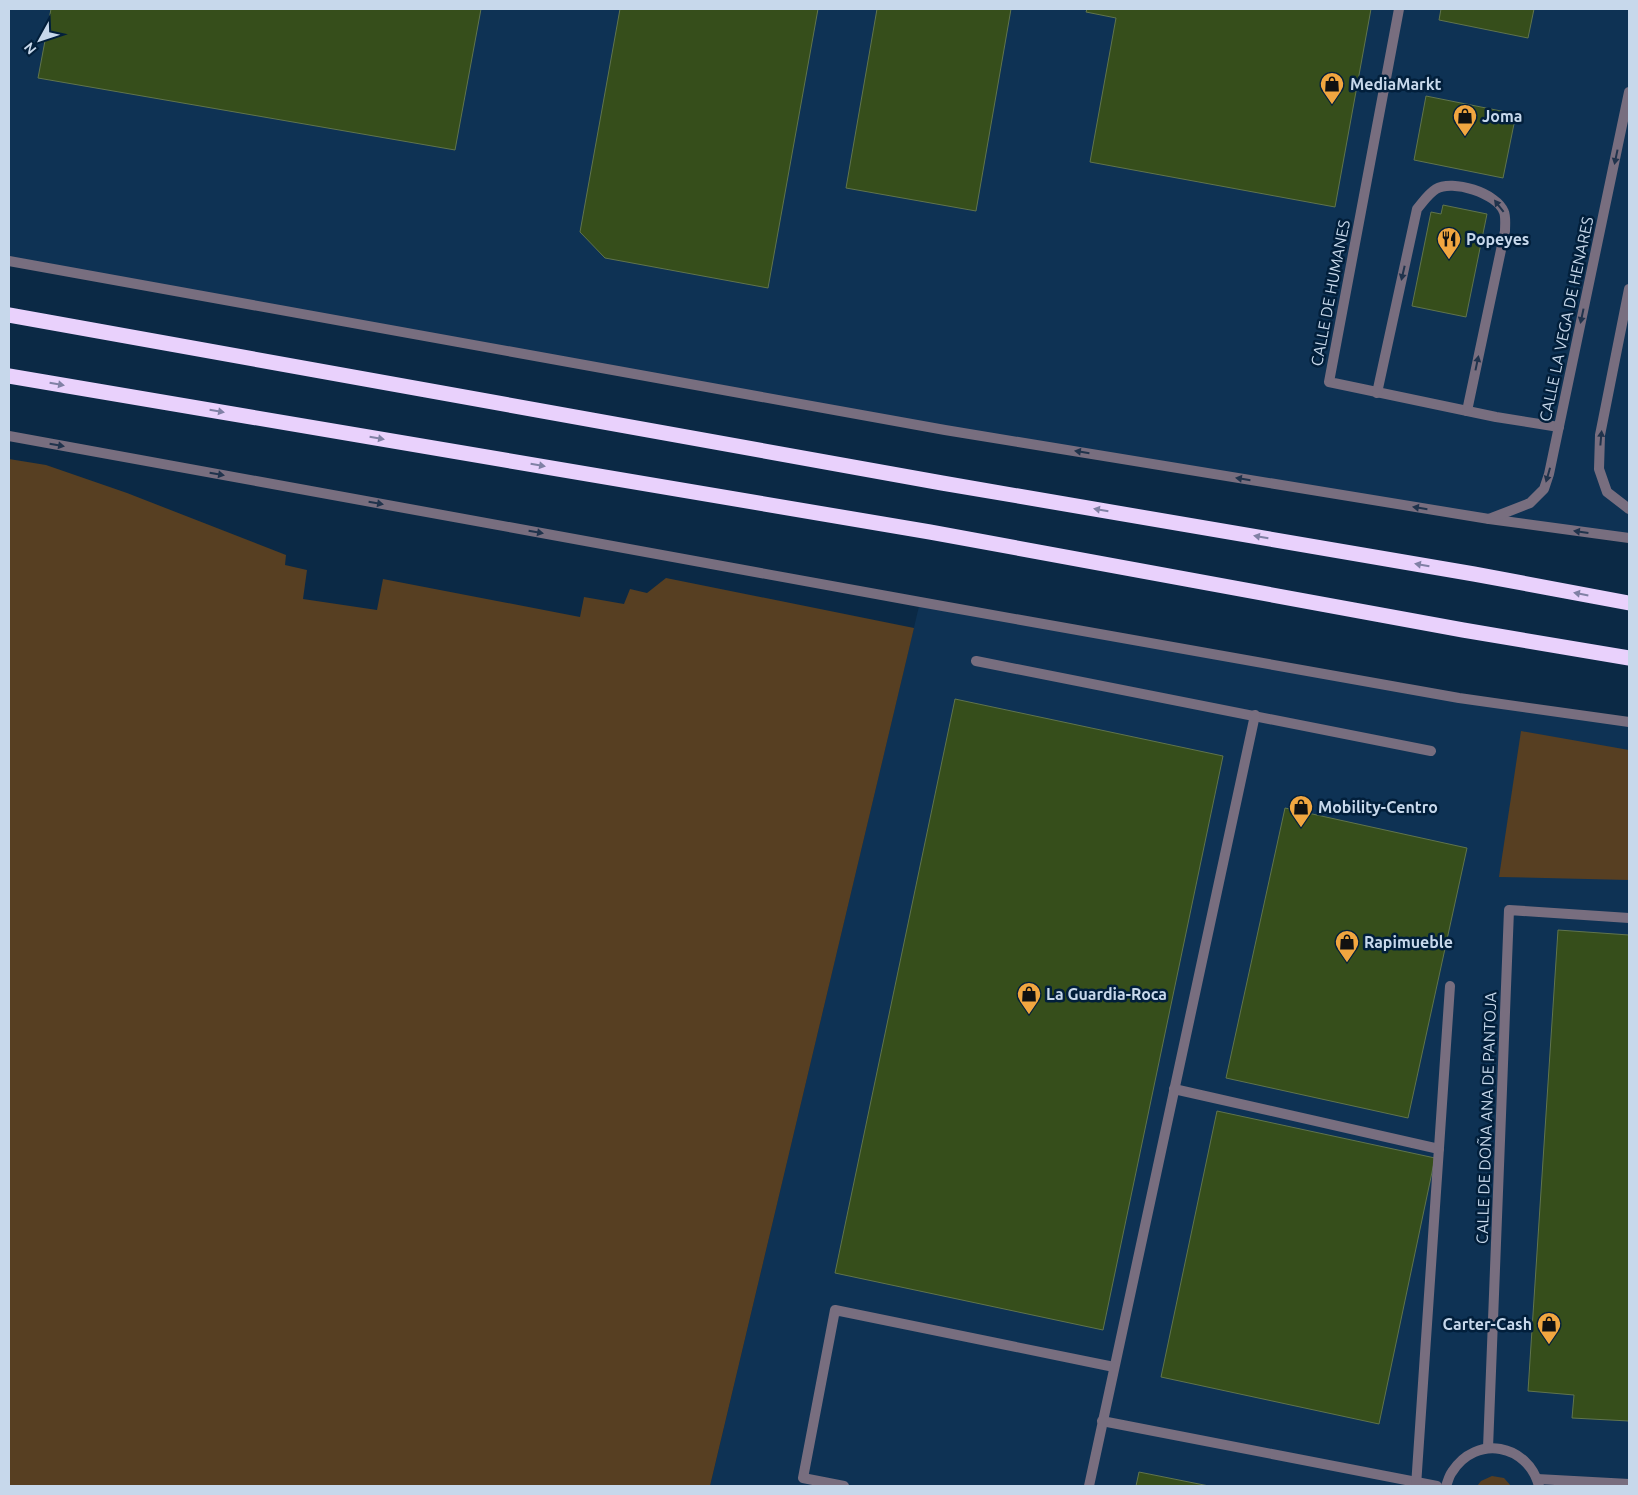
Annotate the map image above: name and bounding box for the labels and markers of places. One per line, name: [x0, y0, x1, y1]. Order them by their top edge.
shop icon: MediaMarkt: [1319, 71, 1345, 105]
place label: MediaMarkt: [1350, 75, 1442, 93]
shop icon: Joma: [1452, 103, 1478, 137]
place label: Joma: [1482, 107, 1522, 125]
restaurant icon: Popeyes: [1436, 226, 1462, 260]
place label: Popeyes: [1466, 230, 1529, 248]
shop icon: Mobility-Centro: [1288, 794, 1314, 828]
place label: Mobility-Centro: [1318, 798, 1438, 816]
shop icon: Rapimueble: [1334, 929, 1360, 963]
place label: Rapimueble: [1364, 933, 1453, 951]
shop icon: La Guardia-Roca: [1016, 981, 1042, 1015]
place label: La Guardia-Roca: [1046, 985, 1167, 1003]
shop icon: Carter-Cash: [1536, 1311, 1562, 1345]
place label: Carter-Cash: [1443, 1315, 1532, 1333]

